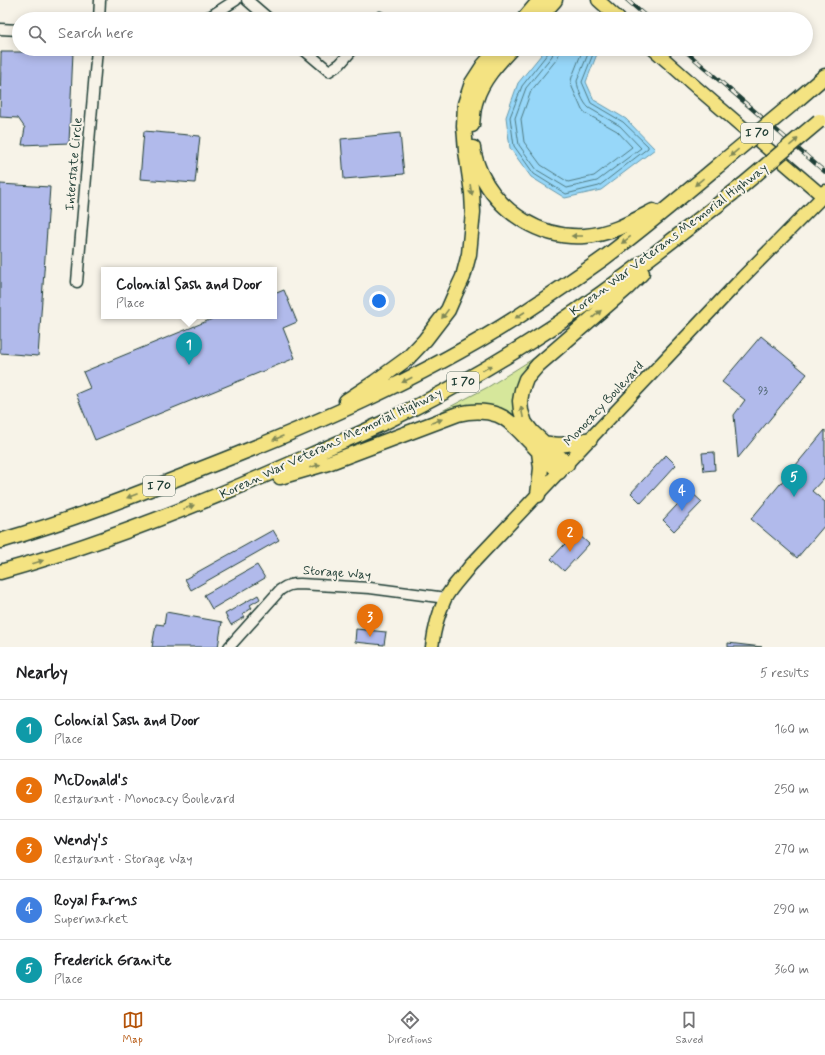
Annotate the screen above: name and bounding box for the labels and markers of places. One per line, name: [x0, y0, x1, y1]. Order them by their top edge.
pin: 1: [176, 332, 202, 365]
pin: 5: [781, 464, 807, 497]
pin: 4: [669, 478, 695, 511]
pin: 2: [557, 519, 583, 552]
pin: 3: [357, 604, 383, 637]

